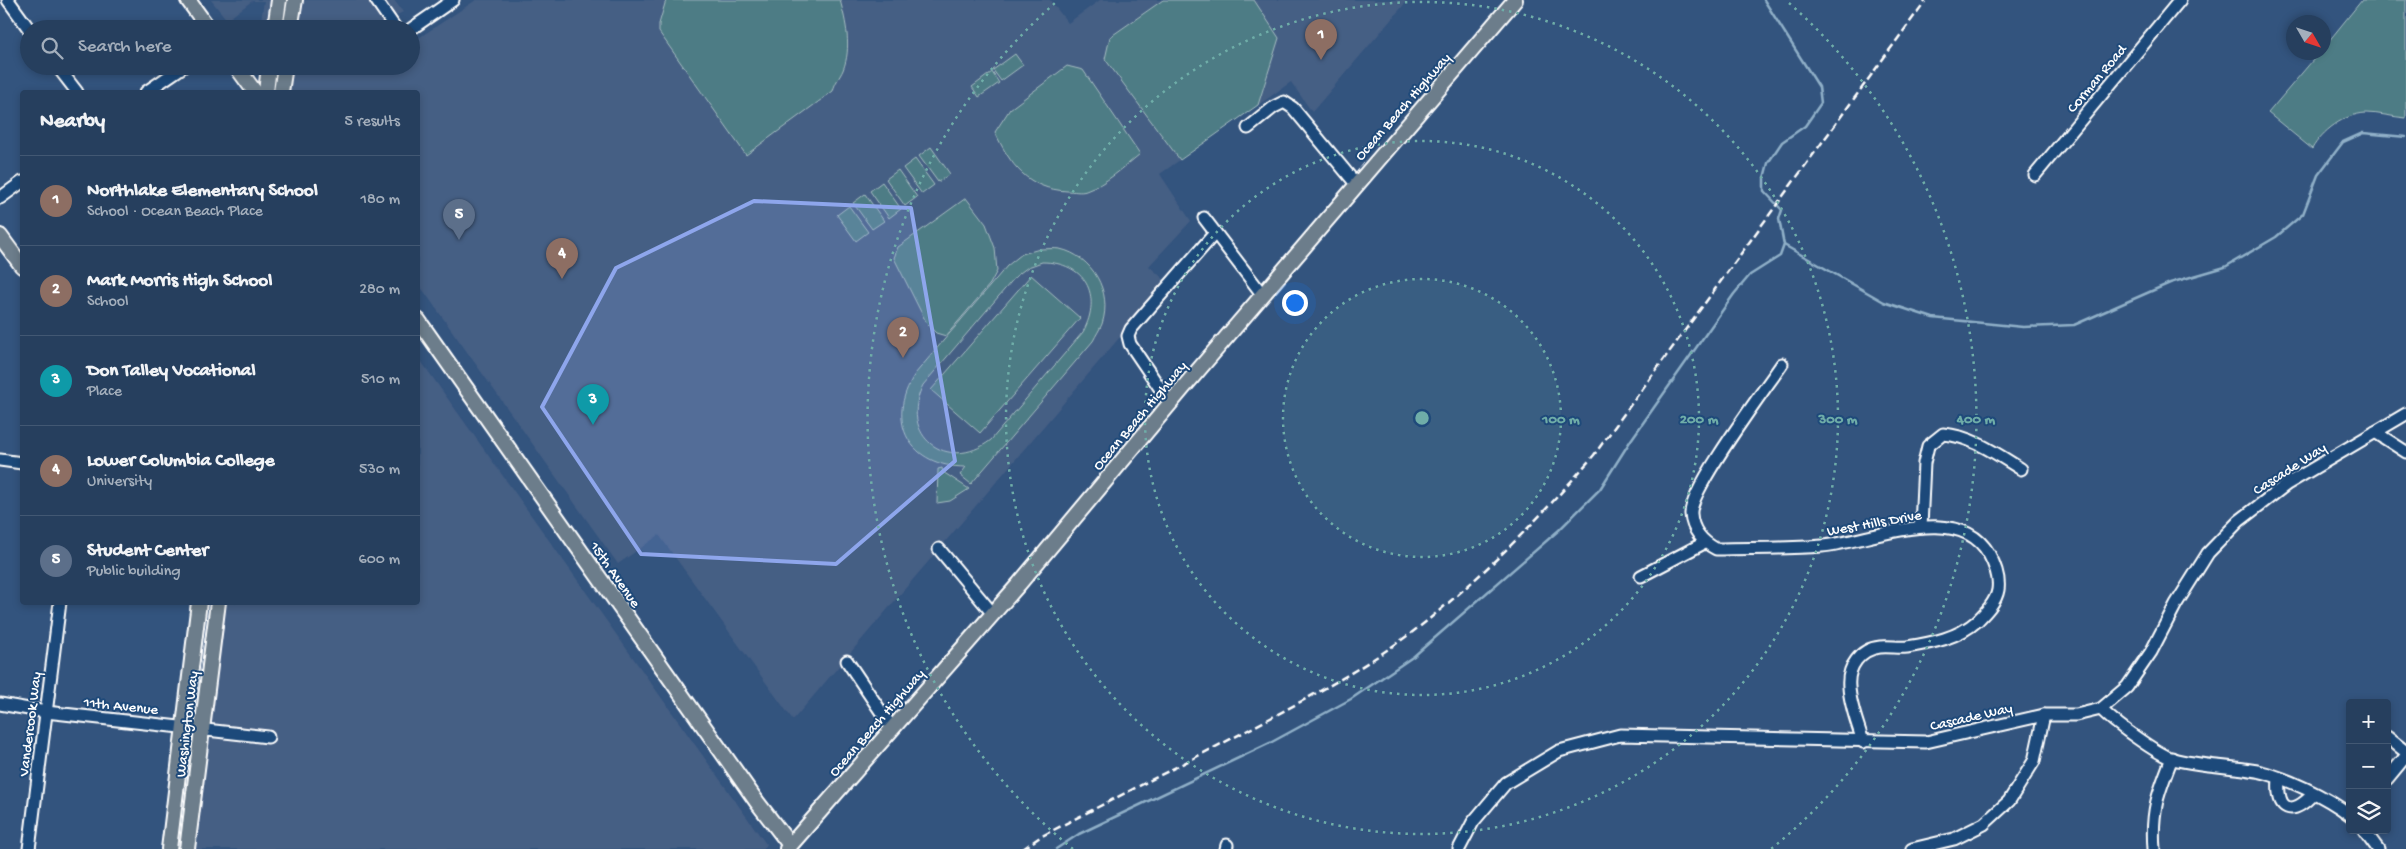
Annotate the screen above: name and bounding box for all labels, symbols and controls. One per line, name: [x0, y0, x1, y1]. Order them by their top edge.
north arrow: [2286, 15, 2331, 60]
pin: 1: [1305, 19, 1337, 60]
search box: [20, 20, 420, 75]
icon: search: [38, 34, 66, 62]
text: Search here: [78, 36, 172, 59]
street label: Corman Road: [2064, 41, 2132, 117]
street label: Ocean Beach Highway: [1352, 49, 1456, 165]
text: Nearby: [40, 110, 105, 135]
text: 5 results: [345, 113, 400, 132]
text: Northlake Elementary School: [87, 180, 318, 203]
text: 1: [53, 191, 59, 210]
text: 180 m: [361, 191, 400, 210]
pin: 5: [443, 199, 475, 240]
text: School · Ocean Beach Place: [87, 203, 263, 222]
pin: 4: [546, 238, 578, 279]
text: Mark Morris High School: [87, 270, 272, 293]
text: 2: [52, 281, 60, 300]
text: 280 m: [359, 281, 400, 300]
your location: [1282, 290, 1308, 316]
text: School: [87, 293, 129, 312]
pin: 2: [887, 317, 919, 358]
street label: Ocean Beach Highway: [1090, 358, 1192, 475]
text: Don Talley Vocational: [87, 360, 256, 383]
text: 3: [52, 371, 60, 390]
text: 510 m: [361, 371, 400, 390]
text: Place: [87, 383, 122, 402]
pin: 3: [577, 384, 609, 425]
centre of rings: [1413, 409, 1431, 427]
text: 100 m: [1541, 411, 1580, 429]
text: 200 m: [1680, 411, 1719, 429]
text: 300 m: [1817, 411, 1858, 429]
text: 400 m: [1956, 411, 1996, 429]
street label: Cascade Way: [2250, 439, 2331, 500]
text: Lower Columbia College: [87, 450, 274, 473]
text: 4: [52, 461, 60, 480]
text: 530 m: [359, 461, 400, 480]
text: University: [87, 473, 152, 492]
street label: West Hills Drive: [1826, 507, 1923, 541]
street label: 15th Avenue: [584, 538, 644, 612]
text: Student Center: [87, 540, 208, 563]
text: 5: [52, 551, 60, 570]
text: 600 m: [359, 551, 400, 570]
text: Public building: [87, 563, 181, 582]
street label: Ocean Beach Highway: [826, 665, 930, 781]
street label: Vandercook Way: [16, 670, 46, 778]
street label: Washington Way: [173, 670, 203, 778]
street label: 11th Avenue: [82, 694, 159, 720]
map controls: [2346, 699, 2391, 834]
button: +: [2346, 699, 2391, 744]
street label: Cascade Way: [1929, 700, 2015, 736]
button: −: [2346, 744, 2391, 789]
button: layers: [2346, 789, 2391, 834]

